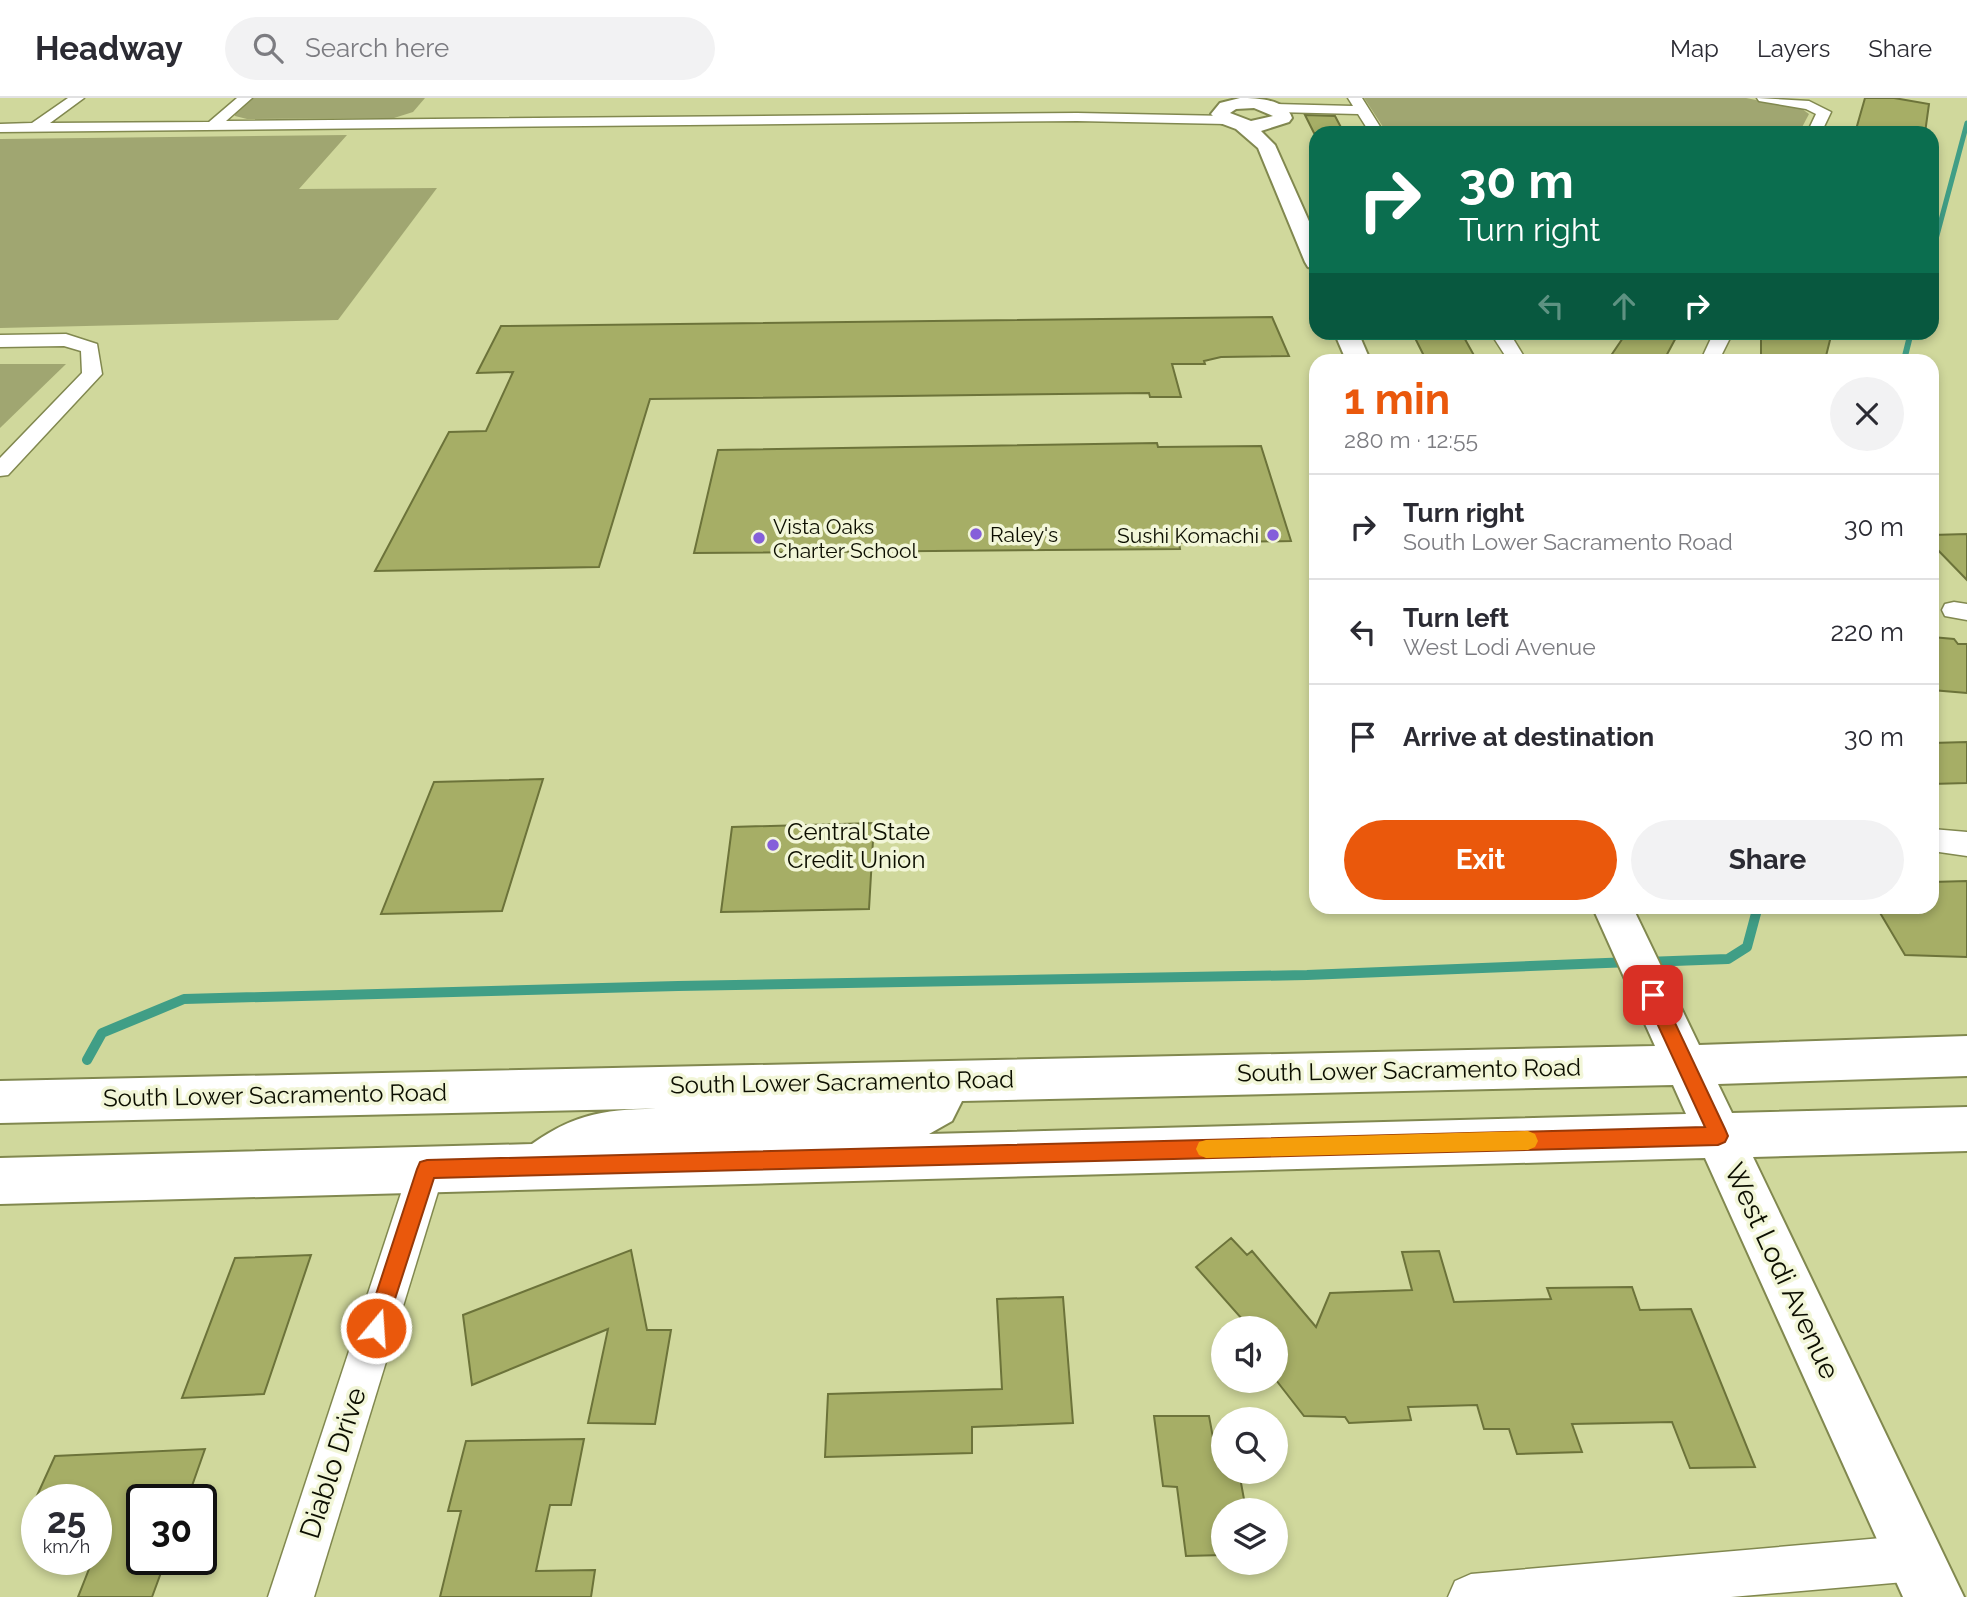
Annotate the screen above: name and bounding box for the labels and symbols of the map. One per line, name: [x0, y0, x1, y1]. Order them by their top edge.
place label: Vista Oaks Charter School: [773, 514, 917, 563]
place label: Raley's: [990, 522, 1058, 547]
place label: Sushi Komachi: [1117, 523, 1259, 548]
marker: Raley's: [968, 526, 984, 542]
marker: Sushi Komachi: [1265, 527, 1281, 543]
marker: Vista Oaks Charter School: [751, 530, 767, 546]
place label: Central State Credit Union: [787, 817, 930, 874]
marker: Central State Credit Union: [765, 837, 781, 853]
pin: [1623, 965, 1683, 1025]
street label: South Lower Sacramento Road: [1237, 1052, 1581, 1088]
street label: South Lower Sacramento Road: [670, 1064, 1014, 1100]
street label: South Lower Sacramento Road: [103, 1077, 447, 1113]
street label: West Lodi Avenue: [1717, 1158, 1847, 1384]
position arrow: [339, 1291, 413, 1365]
street label: Diablo Drive: [293, 1383, 373, 1543]
speed limit sign: 30: [126, 1484, 217, 1575]

